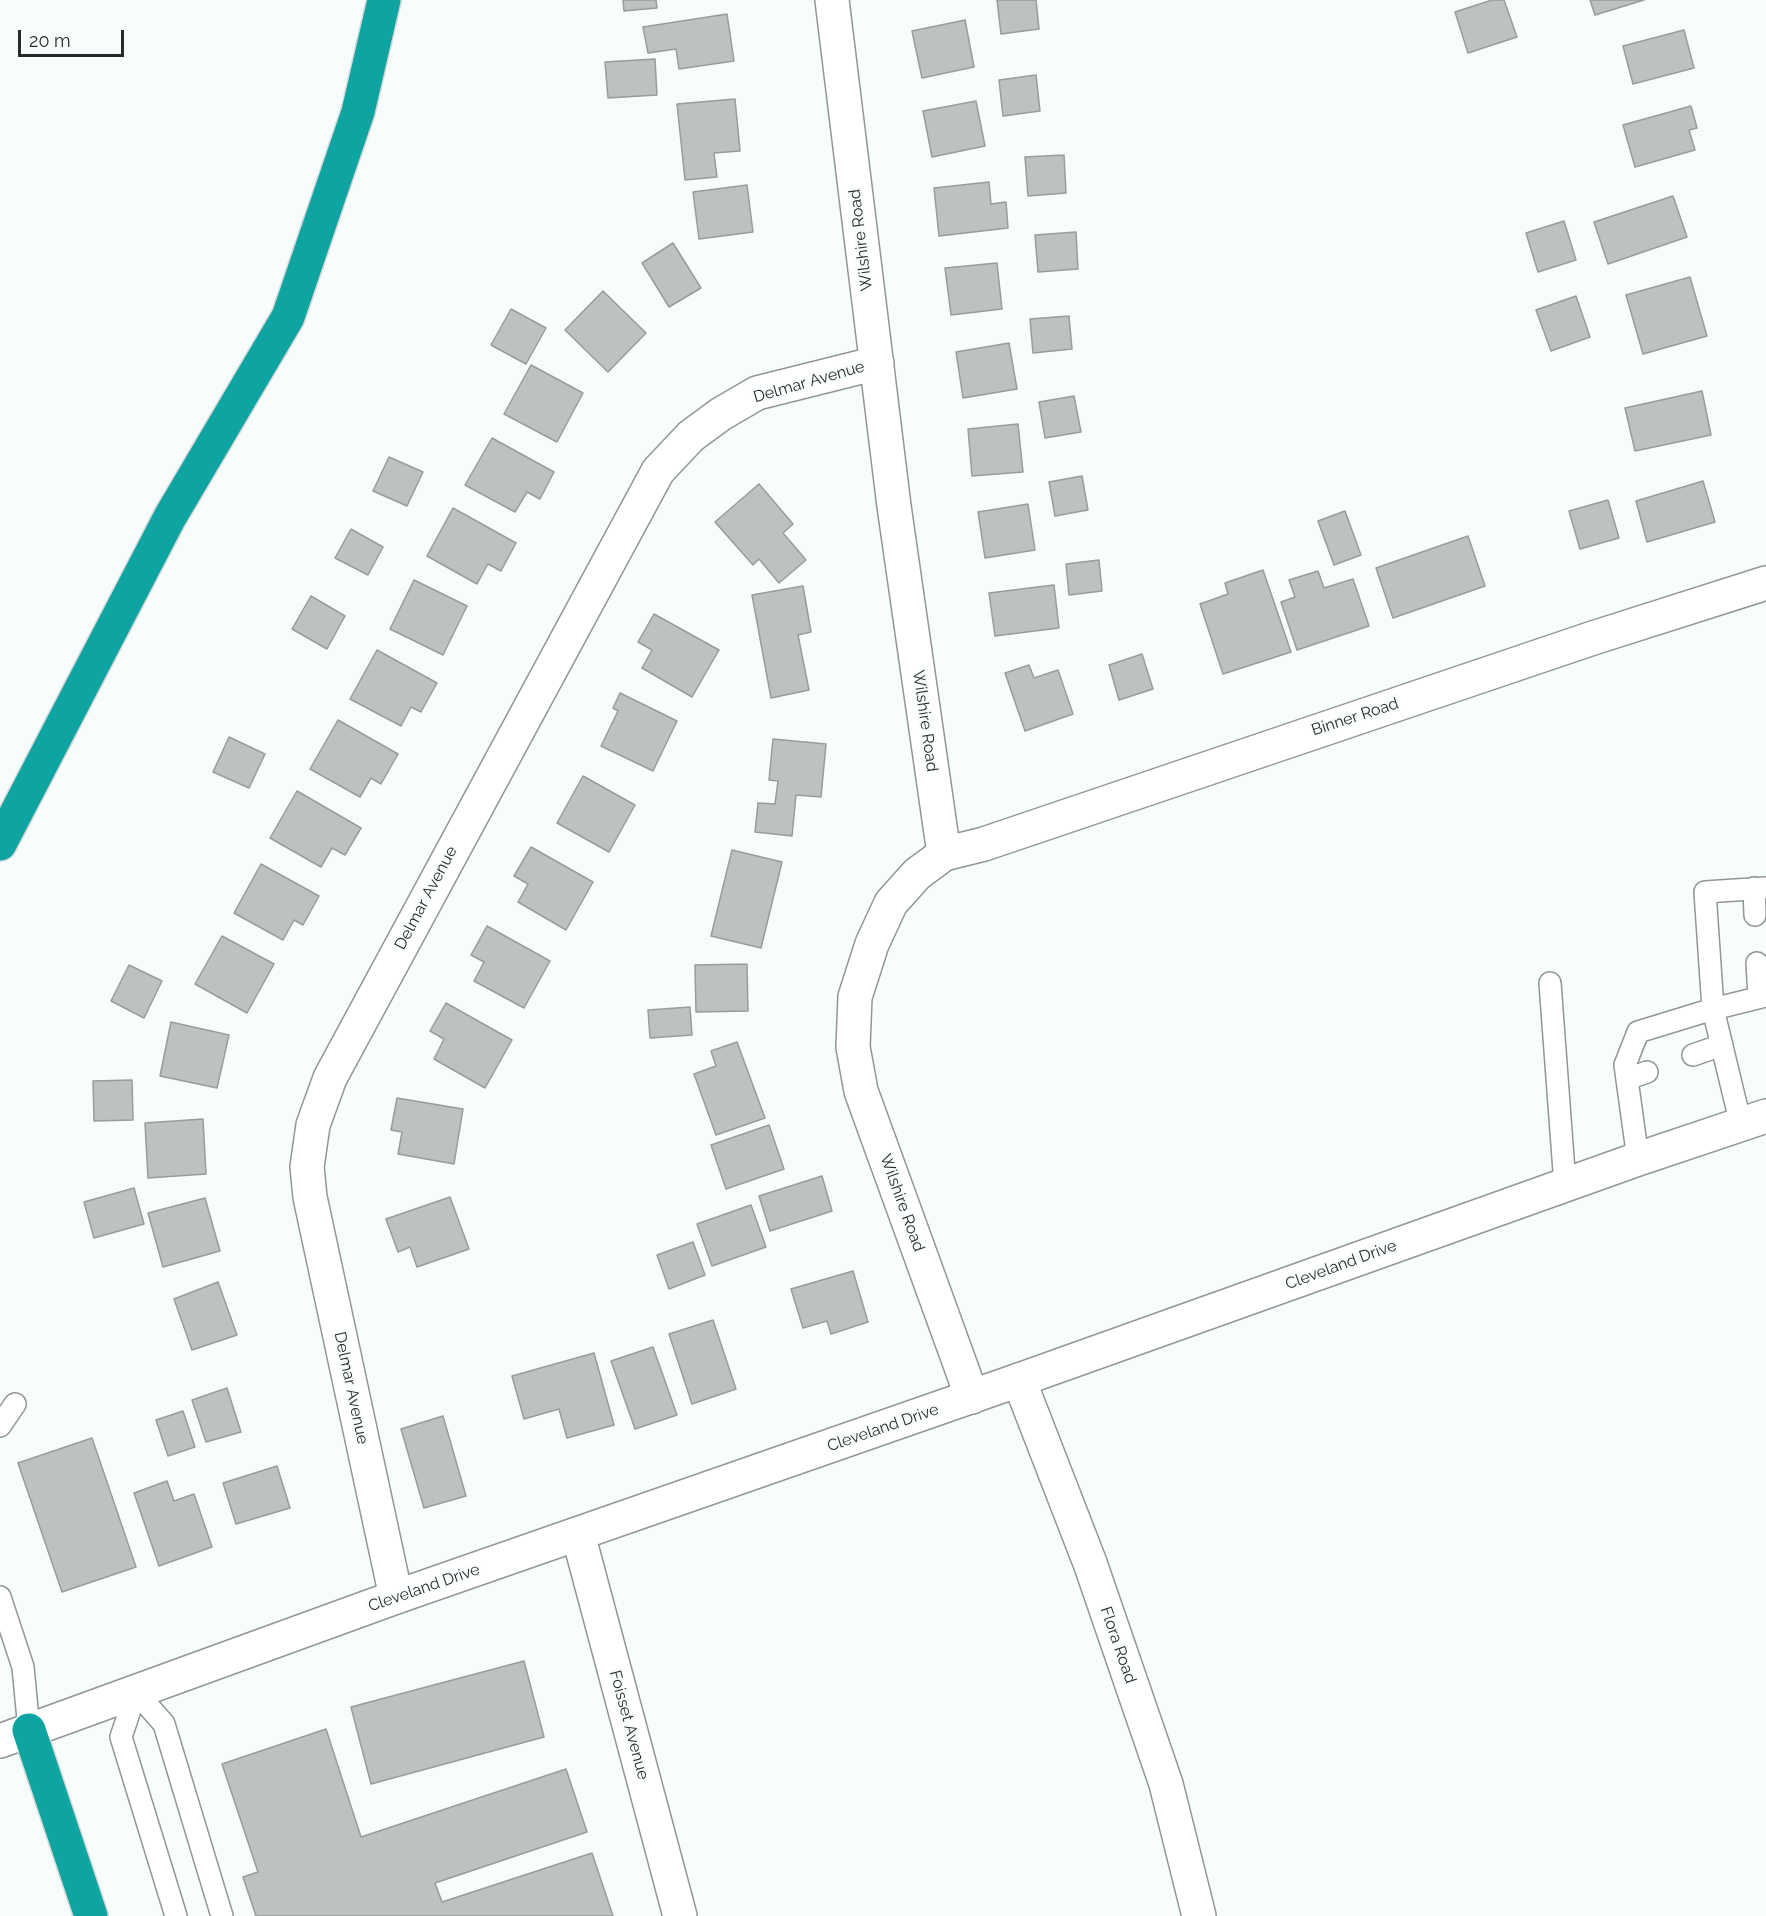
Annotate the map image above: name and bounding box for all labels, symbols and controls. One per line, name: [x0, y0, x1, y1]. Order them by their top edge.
scale bar: [21, 18, 128, 56]
text: 20 m: [29, 30, 71, 51]
street label: Wilshire Road: [845, 188, 877, 292]
street label: Delmar Avenue: [751, 357, 867, 407]
street label: Wilshire Road: [908, 669, 942, 773]
street label: Binner Road: [1309, 694, 1401, 740]
street label: Delmar Avenue: [391, 843, 461, 953]
street label: Wilshire Road: [875, 1152, 929, 1254]
street label: Cleveland Drive: [1283, 1236, 1399, 1294]
street label: Delmar Avenue: [330, 1330, 372, 1446]
street label: Cleveland Drive: [825, 1400, 941, 1456]
street label: Cleveland Drive: [366, 1560, 482, 1616]
street label: Flora Road: [1096, 1604, 1140, 1686]
street label: Foisset Avenue: [605, 1668, 653, 1782]

